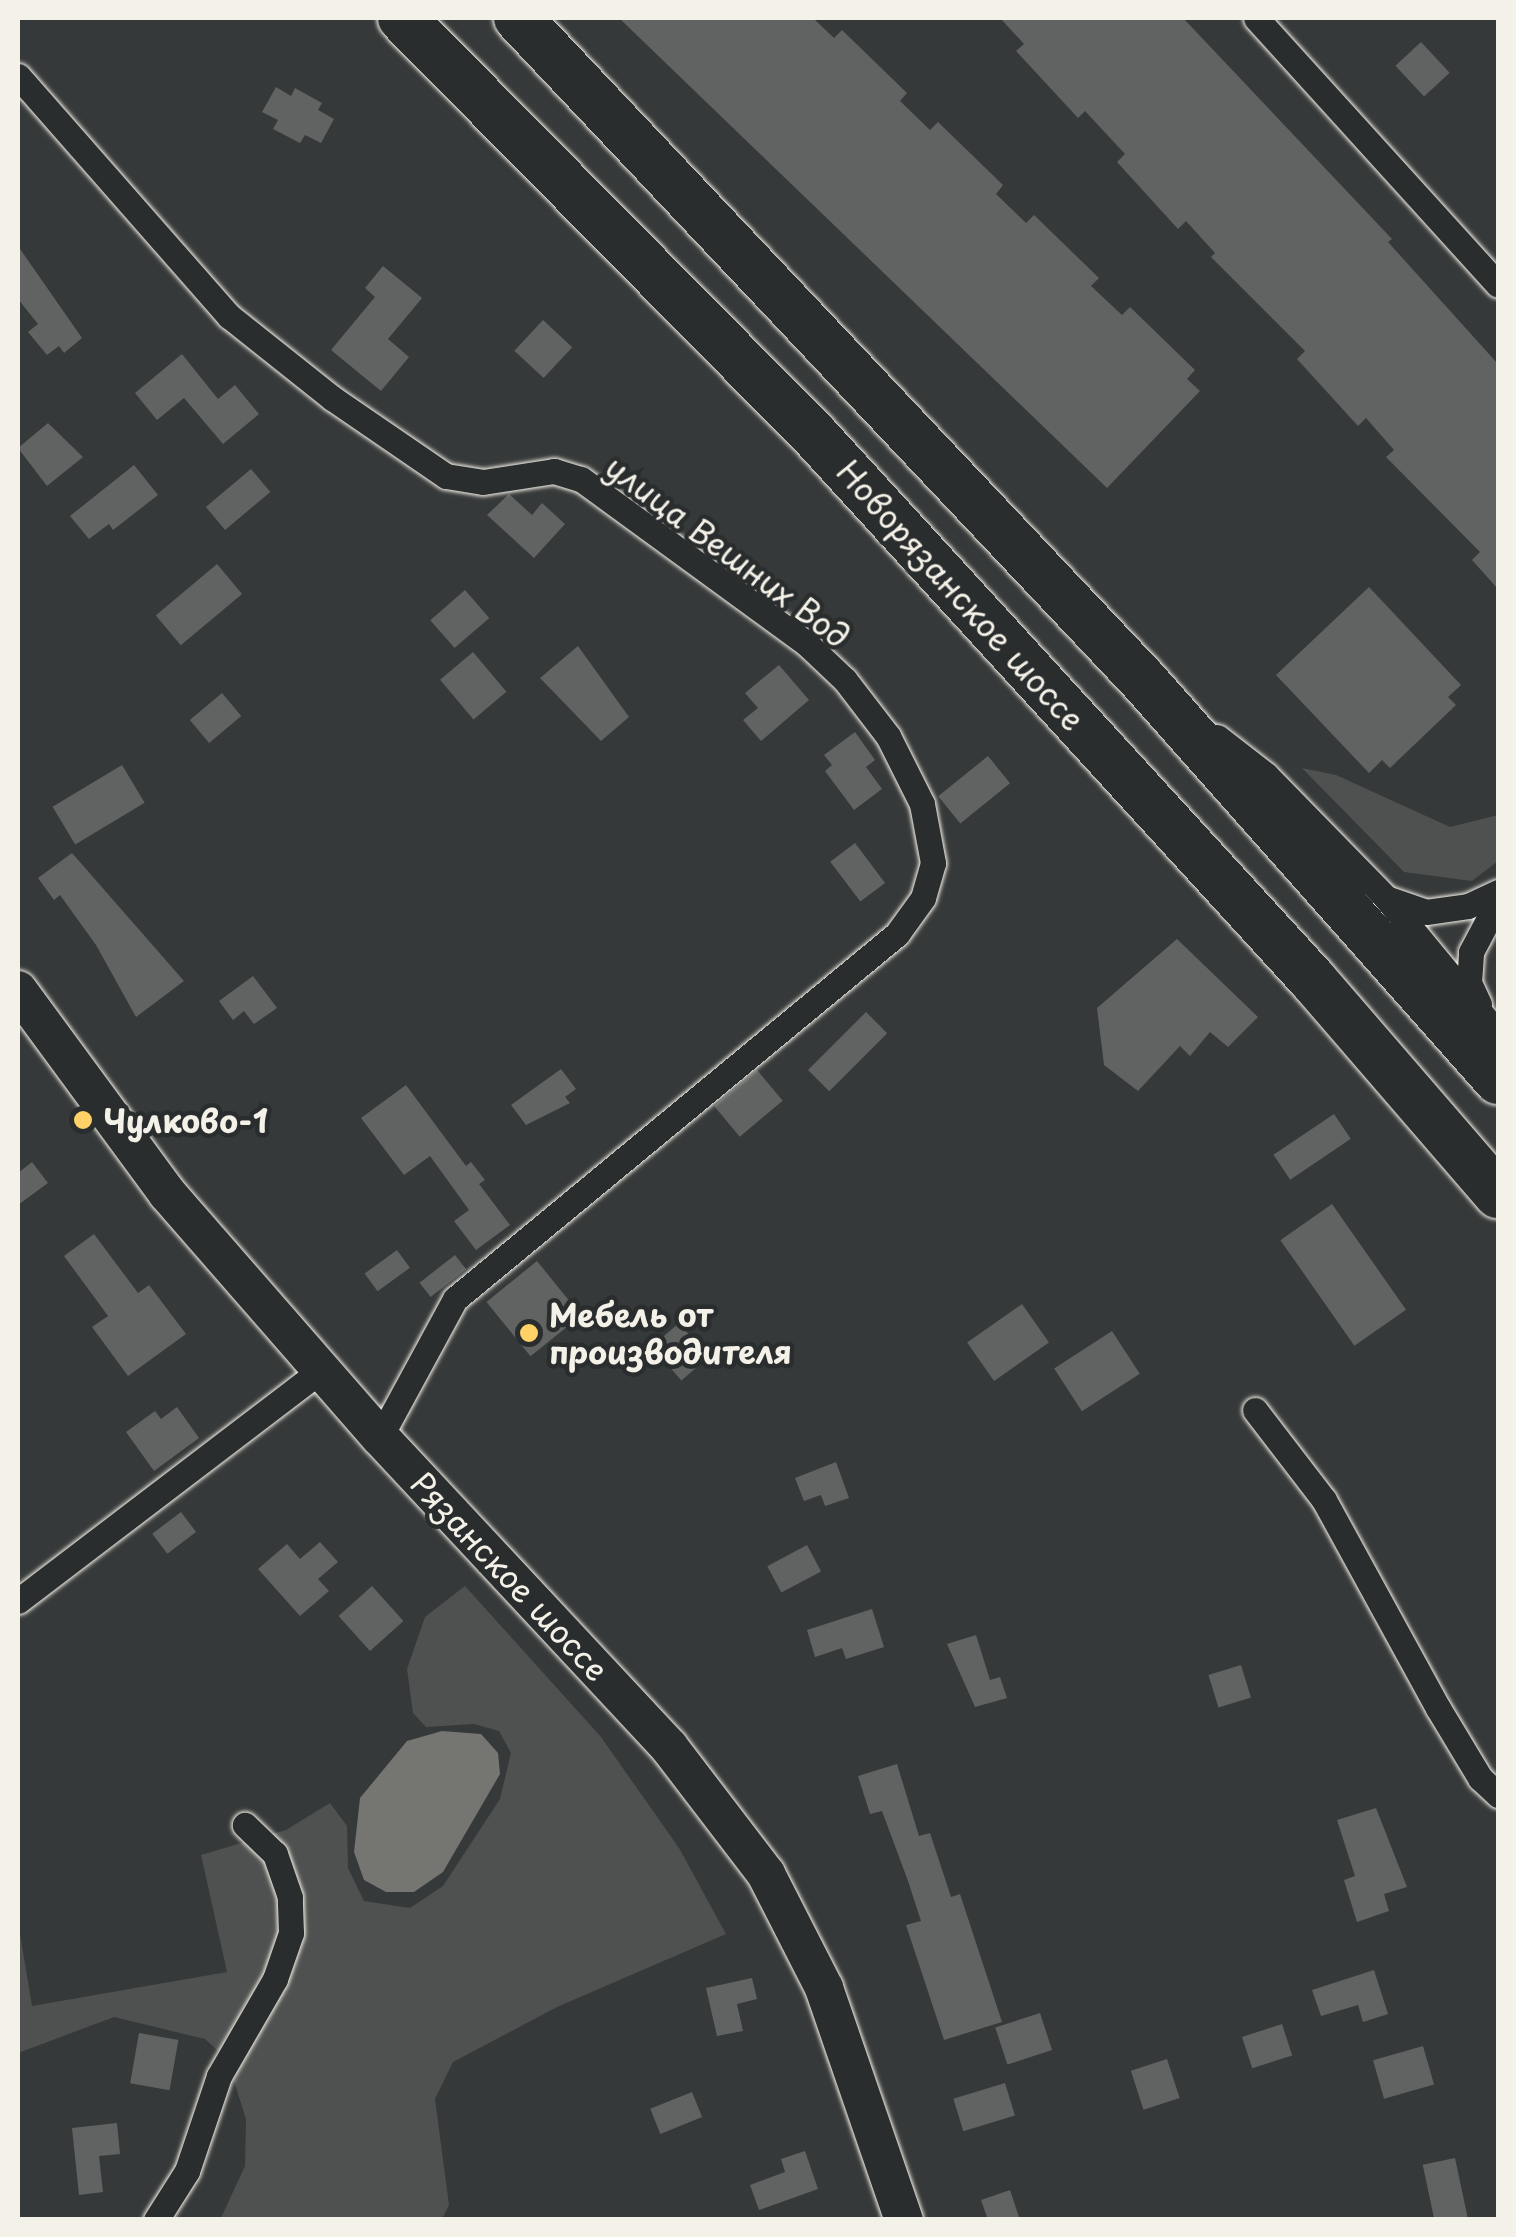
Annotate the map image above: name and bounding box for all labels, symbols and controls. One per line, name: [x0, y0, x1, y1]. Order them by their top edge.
street label: улица Вешних Вод: [597, 446, 859, 656]
street label: Новорязанское шоссе: [829, 452, 1093, 738]
place label: Чулково-1: [103, 1101, 268, 1139]
marker: Чулково-1: [72, 1109, 94, 1131]
place label: Мебель от производителя: [549, 1296, 792, 1371]
marker: Мебель от производителя: [518, 1322, 540, 1344]
street label: Рязанское шоссе: [403, 1464, 617, 1688]

